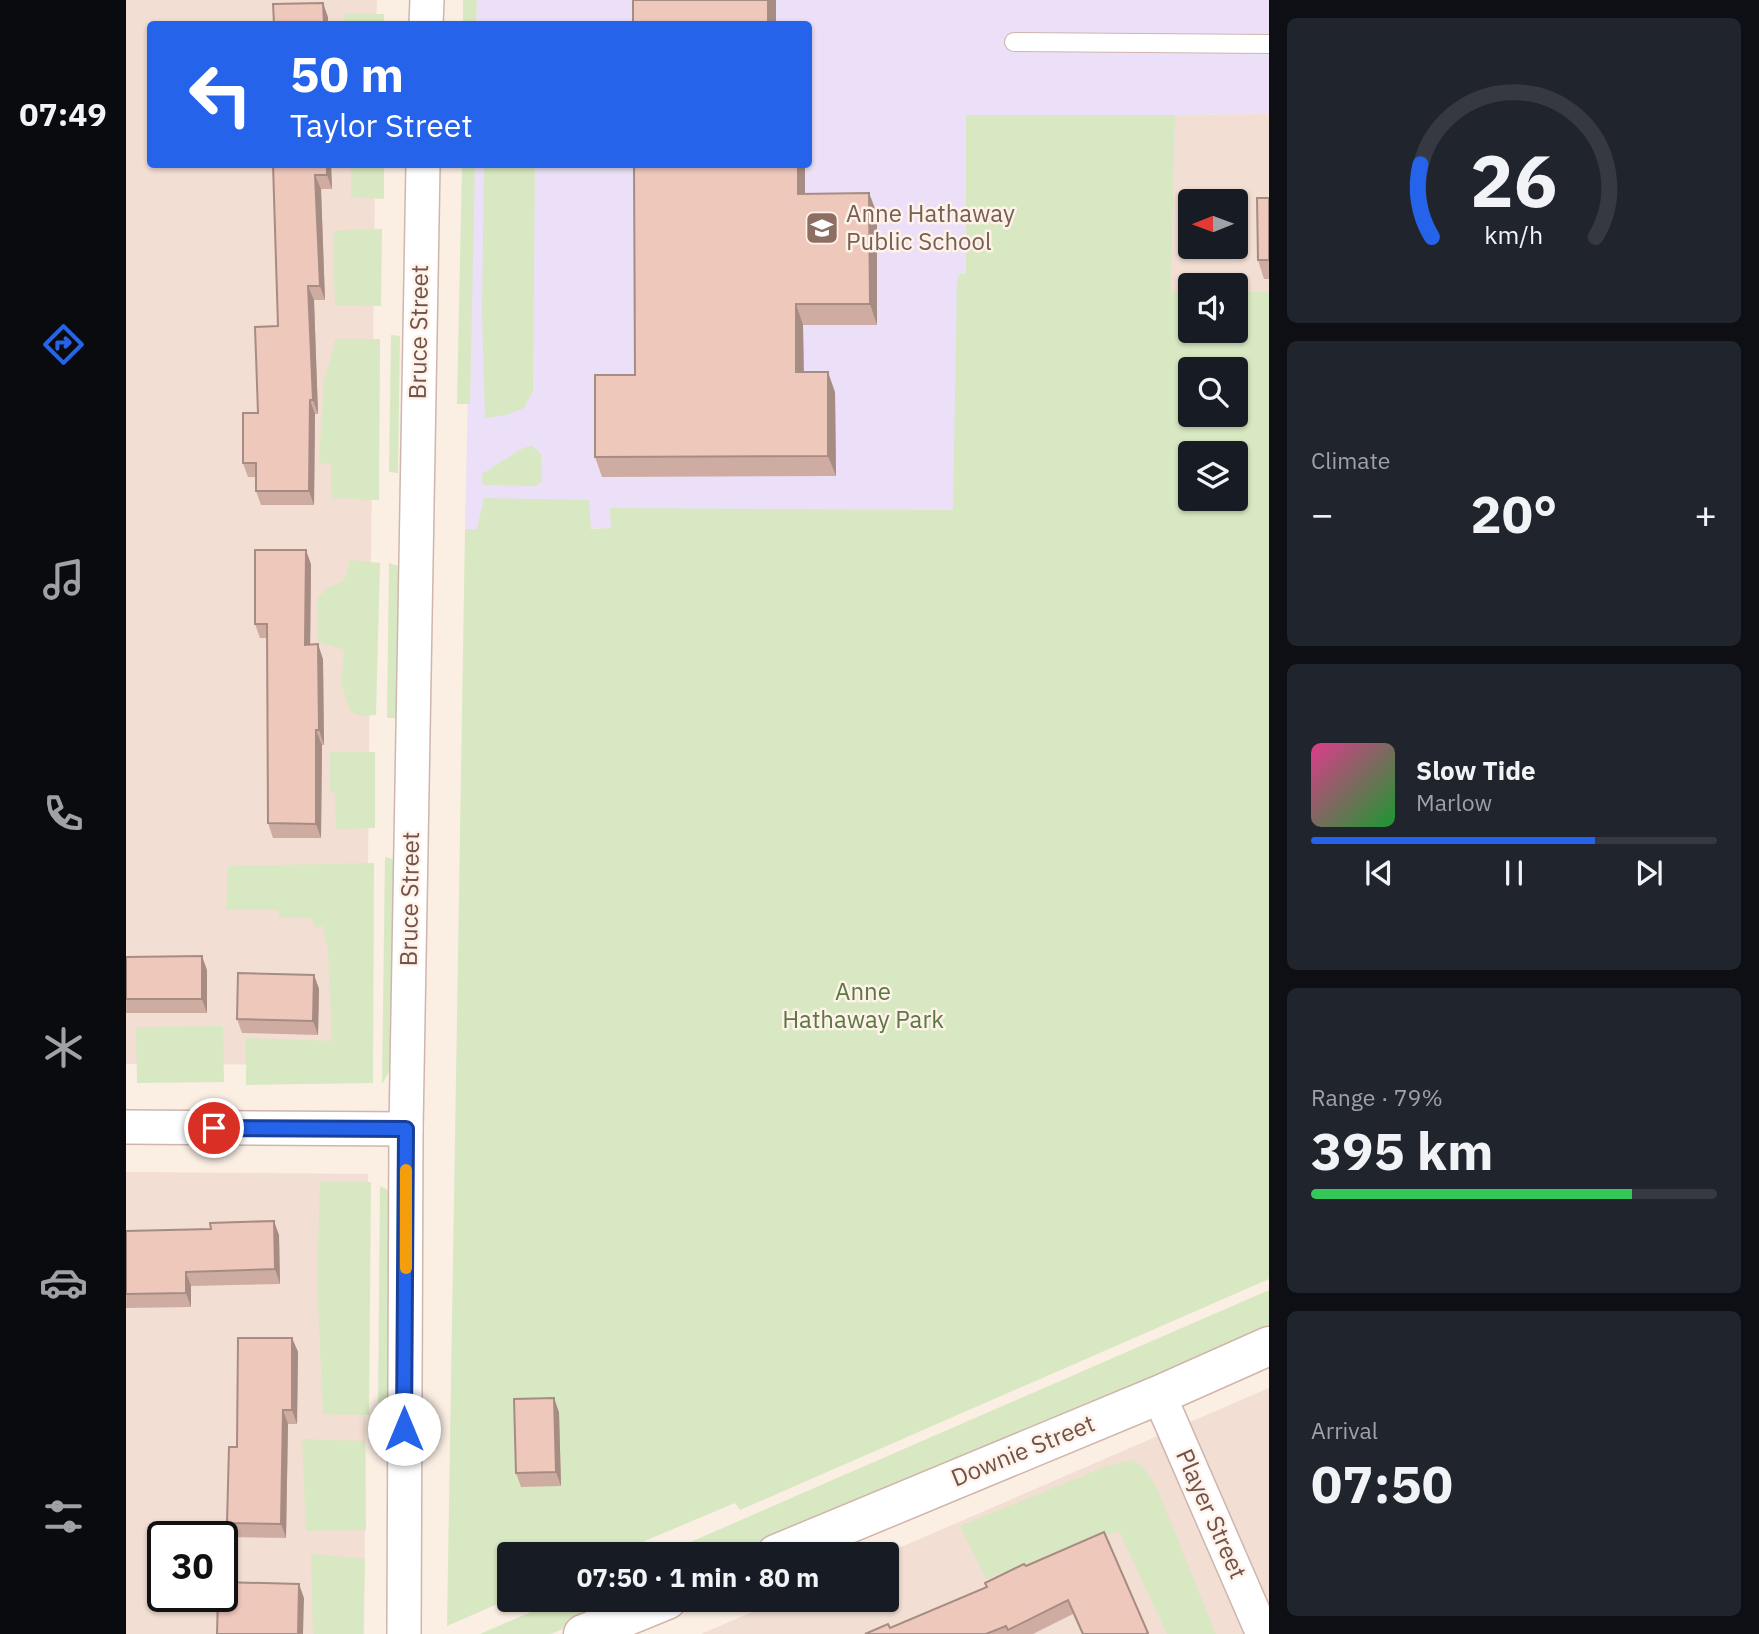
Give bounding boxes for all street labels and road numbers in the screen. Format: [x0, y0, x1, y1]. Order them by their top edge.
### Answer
street label: Bruce Street [401, 264, 435, 400]
street label: Bruce Street [392, 831, 426, 967]
street label: Downie Street [946, 1407, 1099, 1493]
street label: Player Street [1169, 1444, 1255, 1584]

